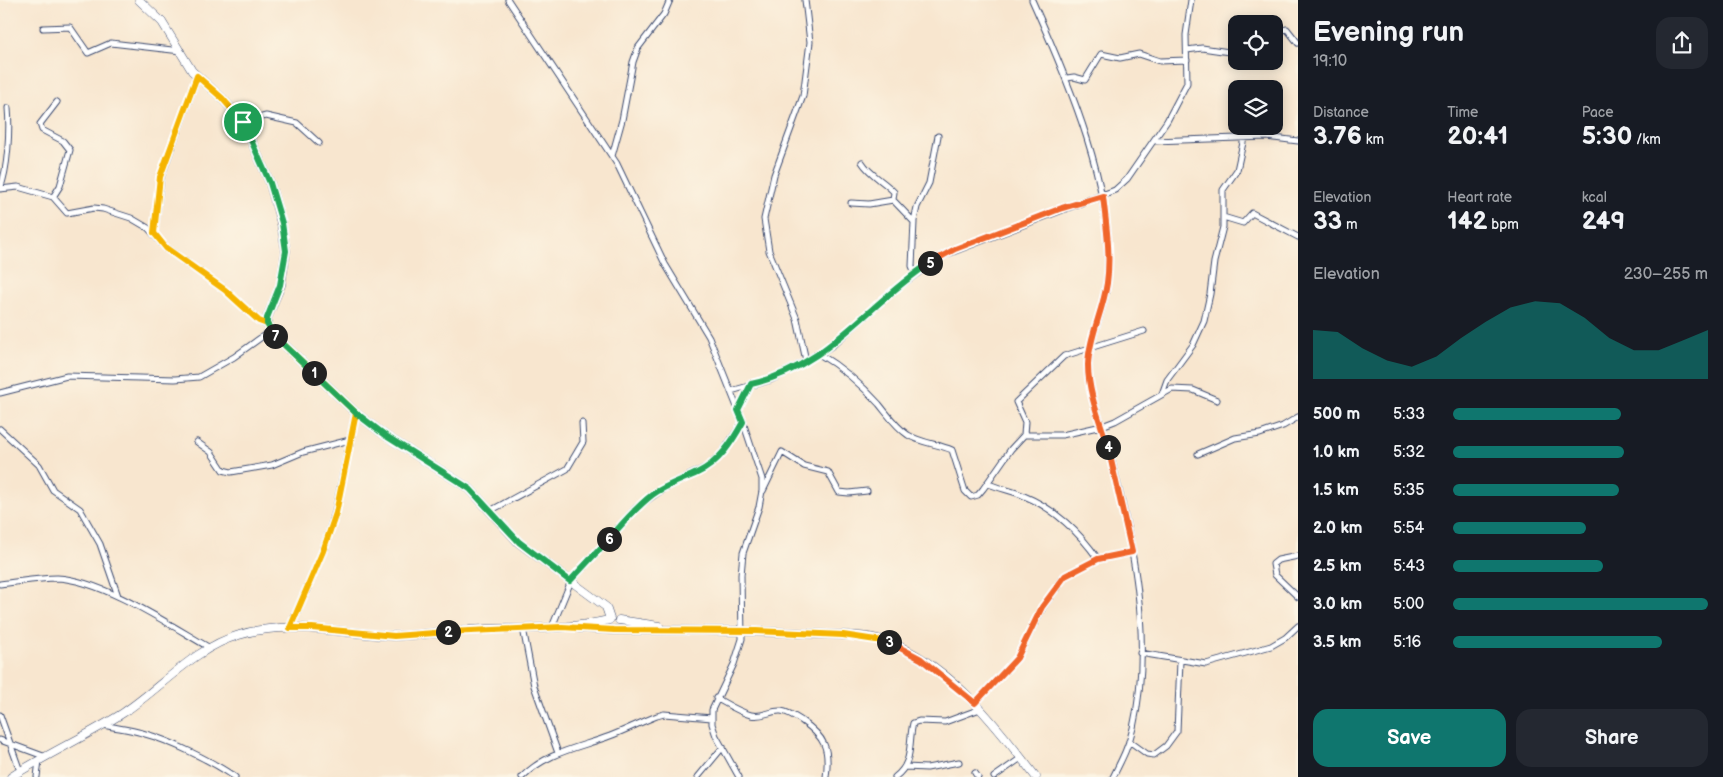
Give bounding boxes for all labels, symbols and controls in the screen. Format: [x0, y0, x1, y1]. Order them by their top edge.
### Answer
map controls [1228, 15, 1283, 135]
button: locate [1228, 15, 1283, 70]
text: Evening run [1313, 16, 1464, 49]
button: share [1656, 17, 1708, 69]
text: 19:10 [1313, 52, 1347, 71]
button: layers [1228, 80, 1283, 135]
pin [222, 101, 264, 143]
text: Distance [1313, 104, 1369, 121]
text: Time [1447, 104, 1478, 121]
text: Pace [1582, 104, 1614, 121]
icon: arrive [229, 108, 257, 136]
text: 3.76 [1313, 121, 1362, 152]
text: 20:41 [1447, 121, 1508, 152]
text: 5:30 [1582, 121, 1632, 152]
text: km [1362, 131, 1384, 148]
text: /km [1632, 131, 1661, 148]
text: Elevation [1313, 189, 1371, 206]
text: Heart rate [1447, 189, 1512, 206]
text: kcal [1582, 189, 1607, 206]
text: 33 [1313, 206, 1342, 237]
text: 142 [1447, 206, 1488, 237]
text: 249 [1582, 206, 1625, 237]
text: m [1342, 216, 1358, 233]
text: bpm [1488, 216, 1519, 233]
pin: 5 [918, 250, 942, 276]
text: 5 [926, 255, 935, 272]
text: Elevation [1313, 265, 1380, 284]
text: 230–255 m [1624, 265, 1708, 284]
pin: 7 [262, 324, 288, 348]
text: 7 [272, 328, 279, 345]
pin: 1 [302, 360, 326, 386]
text: 1 [312, 365, 317, 382]
text: 500 m [1313, 405, 1360, 424]
text: 5:33 [1393, 405, 1425, 424]
pin: 4 [1096, 434, 1120, 460]
text: 4 [1104, 439, 1113, 456]
text: 1.0 km [1313, 443, 1360, 462]
text: 5:32 [1393, 443, 1425, 462]
text: 1.5 km [1313, 481, 1359, 500]
text: 5:35 [1393, 481, 1424, 500]
text: 2.0 km [1313, 519, 1362, 538]
text: 5:54 [1393, 519, 1424, 538]
pin: 6 [596, 526, 622, 552]
text: 6 [605, 531, 614, 548]
text: 2.5 km [1313, 557, 1362, 576]
text: 5:43 [1393, 557, 1425, 576]
text: 3.0 km [1313, 595, 1362, 614]
text: 5:00 [1393, 595, 1424, 614]
pin: 2 [436, 620, 460, 644]
text: 2 [444, 624, 453, 641]
pin: 3 [876, 630, 902, 654]
text: 3.5 km [1313, 633, 1361, 652]
text: 5:16 [1393, 633, 1421, 652]
text: 3 [885, 634, 894, 651]
button: Save [1313, 709, 1506, 767]
button: Share [1516, 709, 1708, 767]

